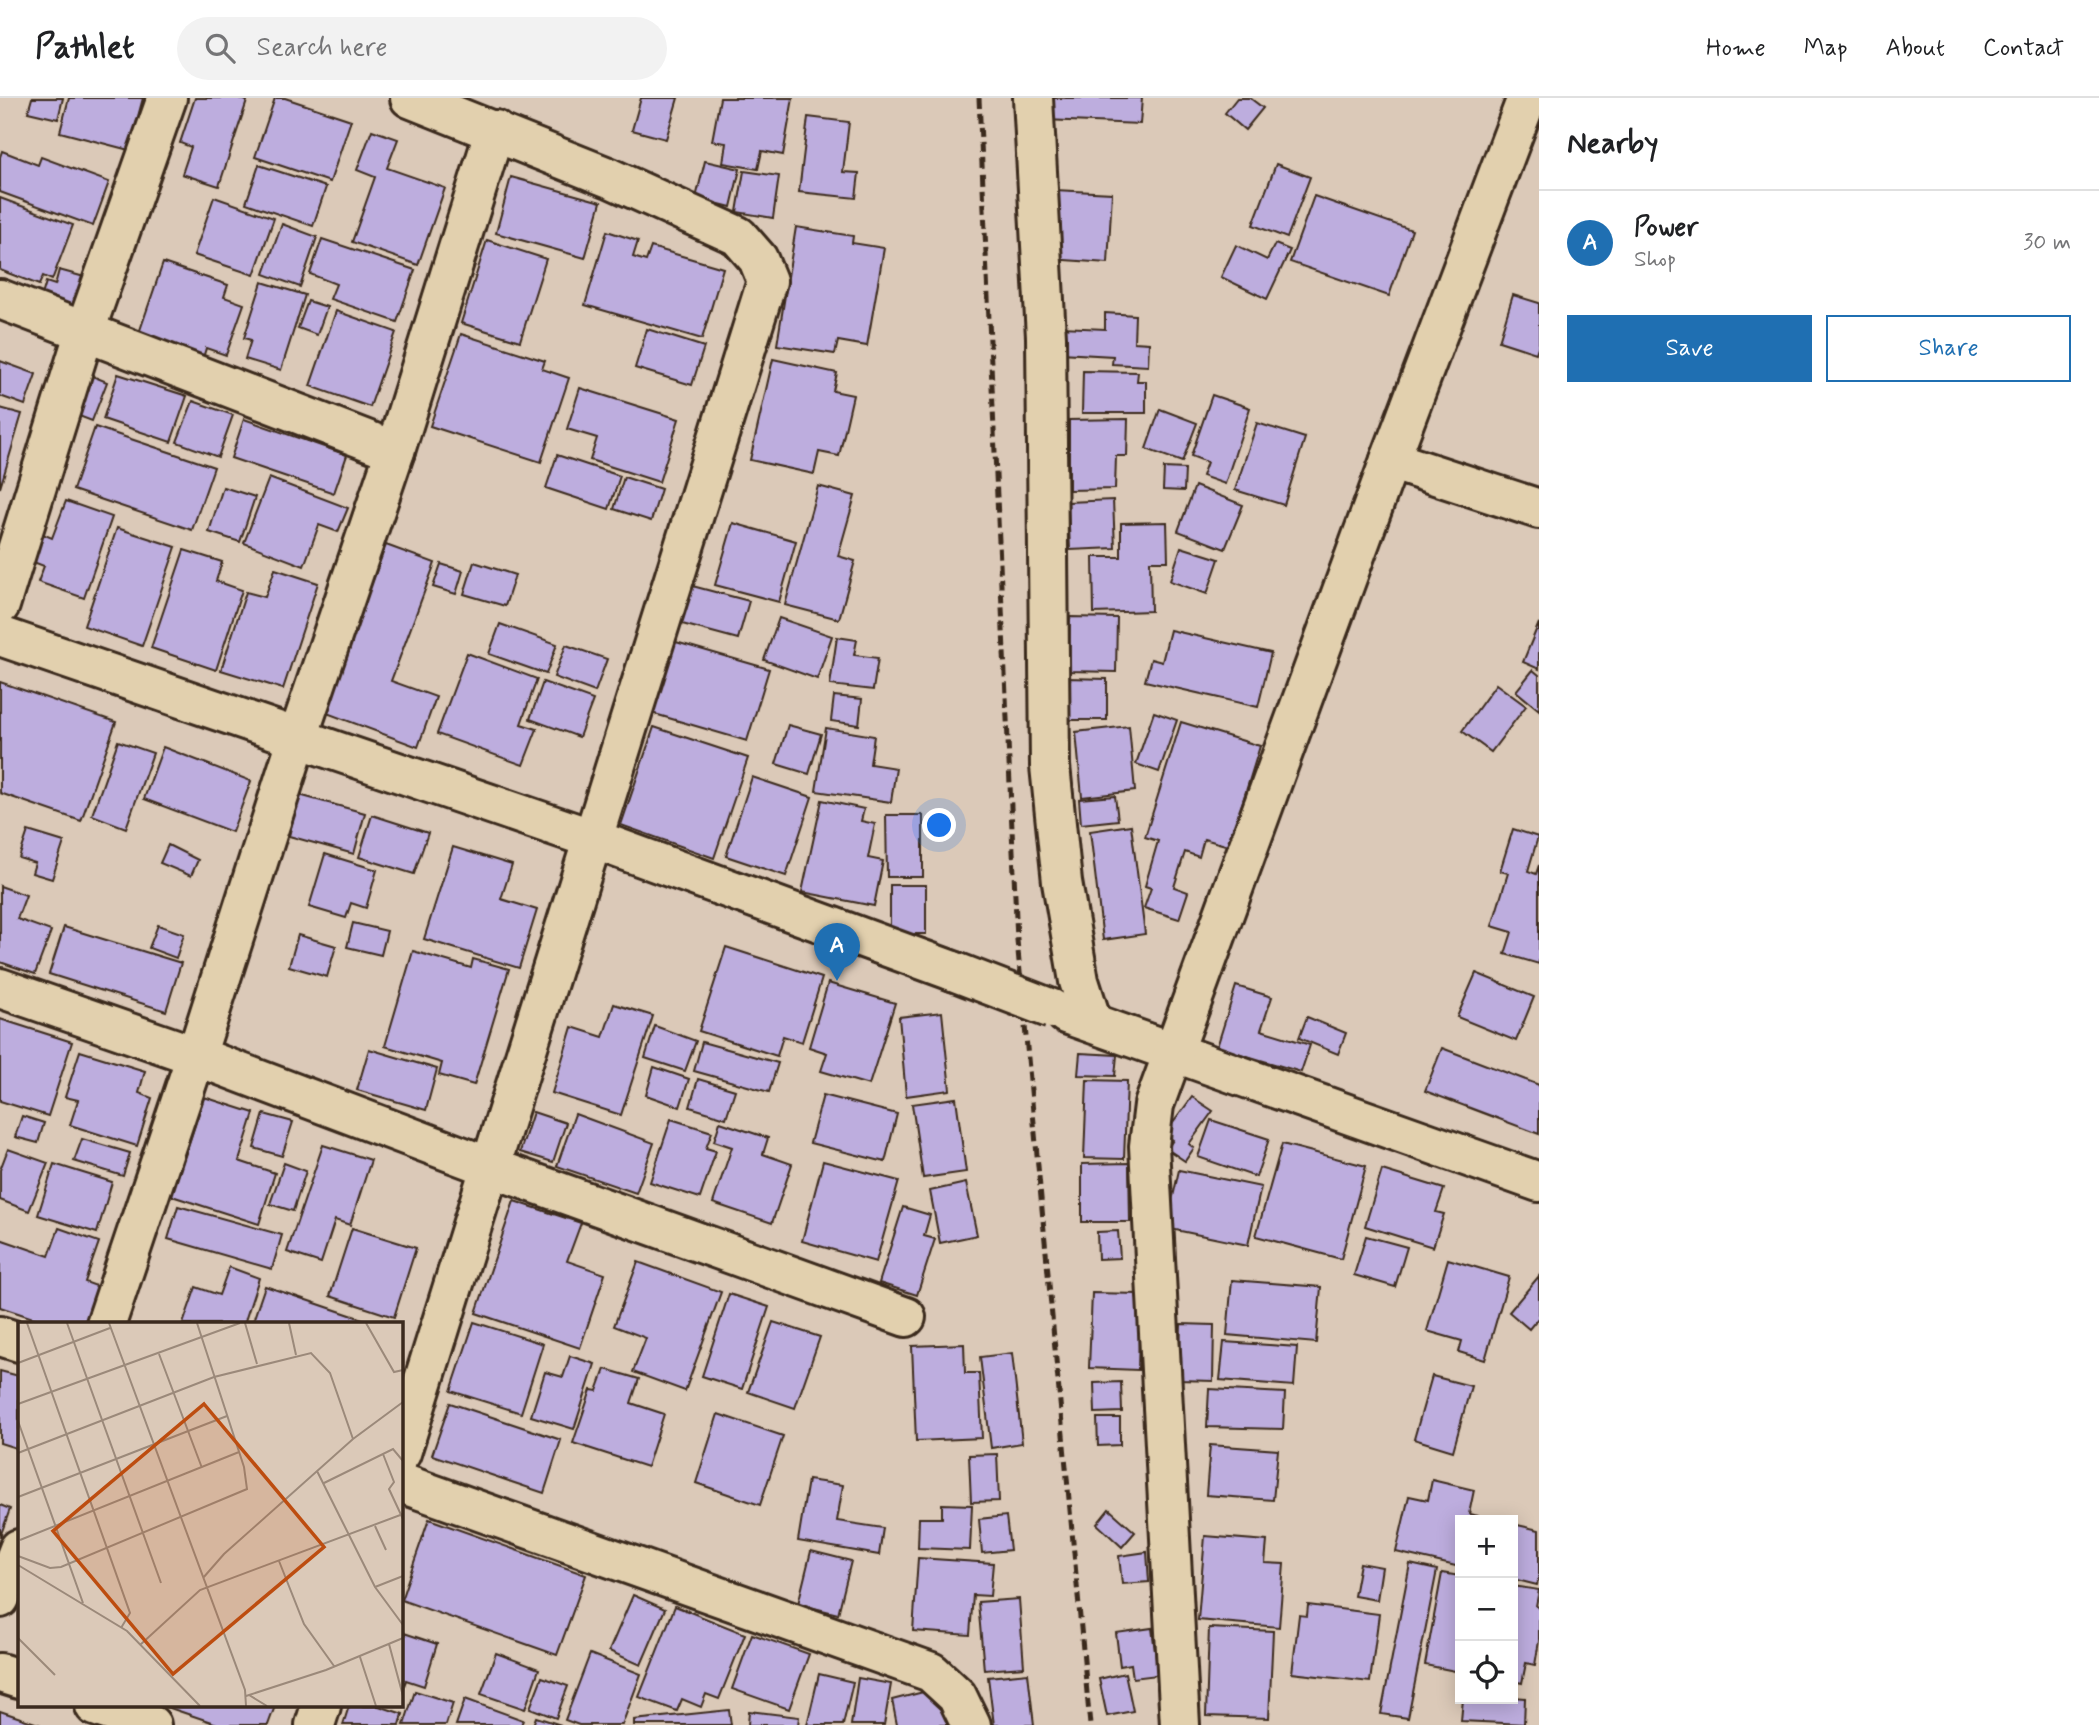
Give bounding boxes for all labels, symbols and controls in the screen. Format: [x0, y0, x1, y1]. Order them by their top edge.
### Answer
search box [177, 17, 667, 80]
text: Pathlet [35, 26, 135, 70]
icon: search [201, 29, 239, 67]
text: Search here [257, 31, 387, 65]
text: Home [1706, 33, 1766, 64]
text: Map [1804, 33, 1848, 64]
text: About [1886, 33, 1945, 64]
text: Contact [1983, 33, 2064, 64]
text: Nearby [1567, 124, 1658, 163]
text: Power [1634, 211, 1698, 245]
text: A [1582, 228, 1598, 258]
text: 30 m [2023, 228, 2071, 258]
text: Shop [1634, 245, 1676, 275]
button: Save [1567, 315, 1812, 382]
button: Share [1826, 315, 2071, 382]
your location [922, 808, 956, 842]
pin: A [814, 923, 860, 981]
inset map [18, 1322, 402, 1708]
map controls [1455, 1515, 1518, 1704]
button: + [1455, 1515, 1518, 1578]
button: − [1455, 1578, 1518, 1641]
button: locate [1455, 1641, 1518, 1704]

